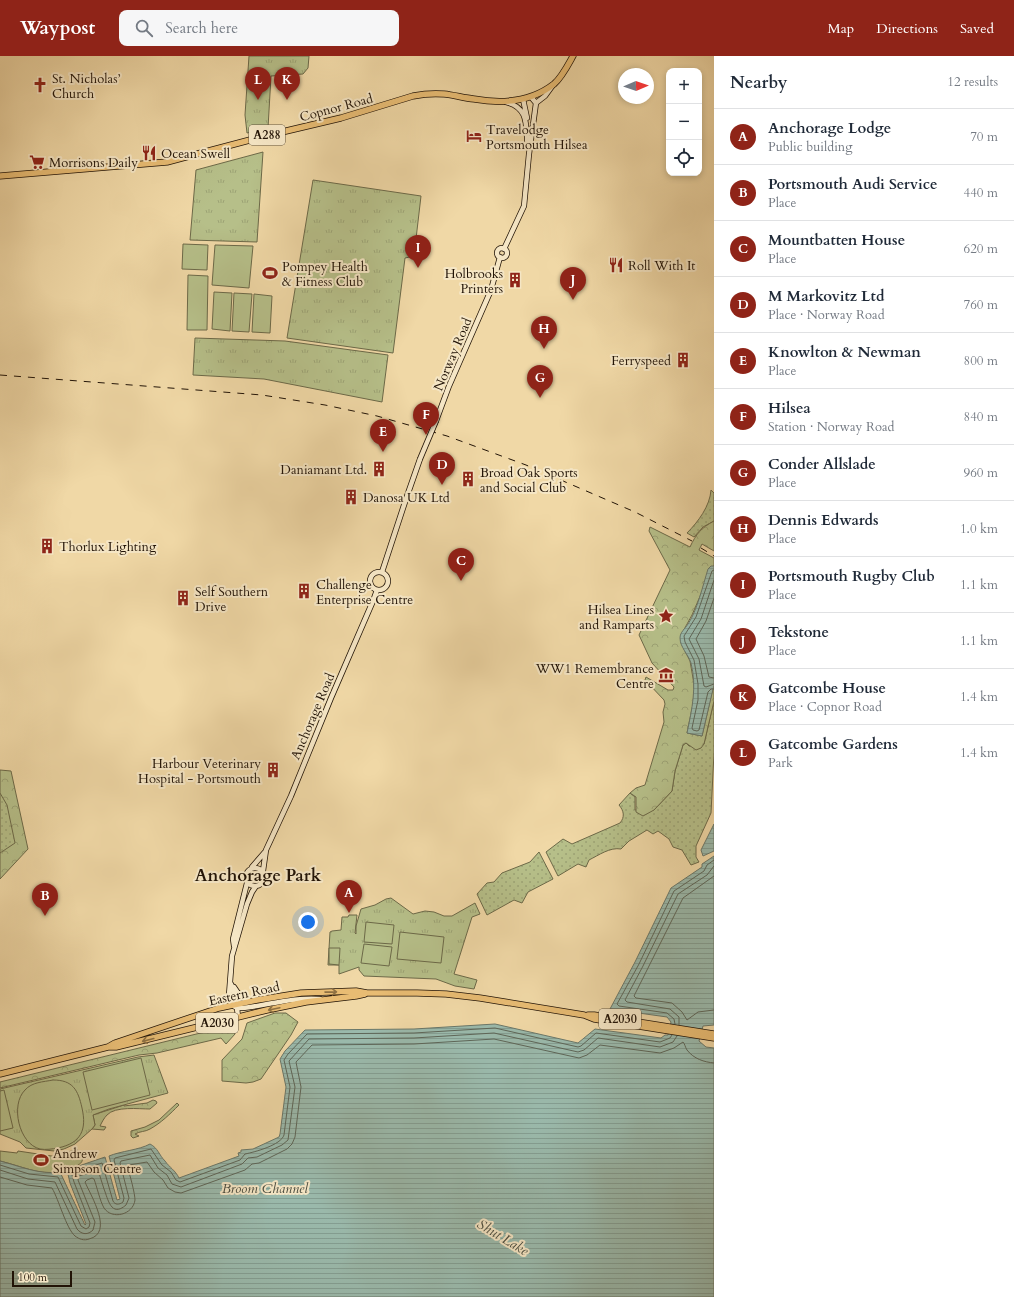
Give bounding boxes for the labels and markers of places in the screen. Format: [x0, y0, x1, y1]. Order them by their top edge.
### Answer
pin: L [245, 67, 271, 100]
pin: K [274, 67, 300, 100]
place label: St. Nicholas’ Church [52, 70, 121, 103]
church icon: St. Nicholas’ Church [31, 76, 49, 94]
place label: Travelodge Portsmouth Hilsea [486, 121, 588, 154]
hotel icon: Travelodge Portsmouth Hilsea [465, 127, 483, 145]
restaurant icon: Ocean Swell [140, 144, 158, 162]
place label: Ocean Swell [161, 145, 231, 163]
supermarket icon: Morrisons Daily [28, 153, 46, 171]
place label: Morrisons Daily [49, 154, 138, 172]
pin: I [405, 235, 431, 268]
restaurant icon: Roll With It [607, 256, 625, 274]
place label: Roll With It [628, 257, 695, 275]
place label: Pompey Health & Fitness Club [282, 258, 368, 291]
sports icon: Pompey Health & Fitness Club [261, 264, 279, 282]
place label: Holbrooks Printers [445, 265, 503, 298]
pin: J [560, 267, 586, 300]
building icon: Holbrooks Printers [506, 271, 524, 289]
pin: H [531, 316, 557, 349]
building icon: Ferryspeed [674, 351, 692, 369]
place label: Ferryspeed [611, 352, 671, 370]
pin: G [527, 365, 553, 398]
pin: F [413, 402, 439, 435]
pin: E [370, 419, 396, 452]
pin: D [429, 452, 455, 485]
building icon: Daniamant Ltd. [370, 460, 388, 478]
place label: Daniamant Ltd. [280, 461, 367, 479]
place label: Broad Oak Sports and Social Club [480, 464, 578, 497]
building icon: Broad Oak Sports and Social Club [459, 470, 477, 488]
building icon: Danosa UK Ltd [342, 488, 360, 506]
place label: Danosa UK Ltd [363, 489, 450, 507]
building icon: Thorlux Lighting [38, 537, 56, 555]
place label: Thorlux Lighting [59, 538, 157, 556]
pin: C [448, 548, 474, 581]
place label: Challenge Enterprise Centre [316, 576, 413, 609]
building icon: Challenge Enterprise Centre [295, 582, 313, 600]
place label: Self Southern Drive [195, 583, 269, 616]
building icon: Self Southern Drive [174, 589, 192, 607]
place label: Hilsea Lines and Ramparts [579, 601, 654, 634]
place icon: Hilsea Lines and Ramparts [657, 607, 675, 625]
place label: WW1 Remembrance Centre [535, 660, 654, 693]
museum icon: WW1 Remembrance Centre [657, 666, 675, 684]
place label: Harbour Veterinary Hospital - Portsmouth [138, 755, 261, 788]
building icon: Harbour Veterinary Hospital - Portsmouth [264, 761, 282, 779]
pin: A [336, 880, 362, 913]
pin: B [32, 883, 58, 916]
place label: Andrew Simpson Centre [53, 1145, 141, 1178]
sports icon: Andrew Simpson Centre [32, 1151, 50, 1169]

